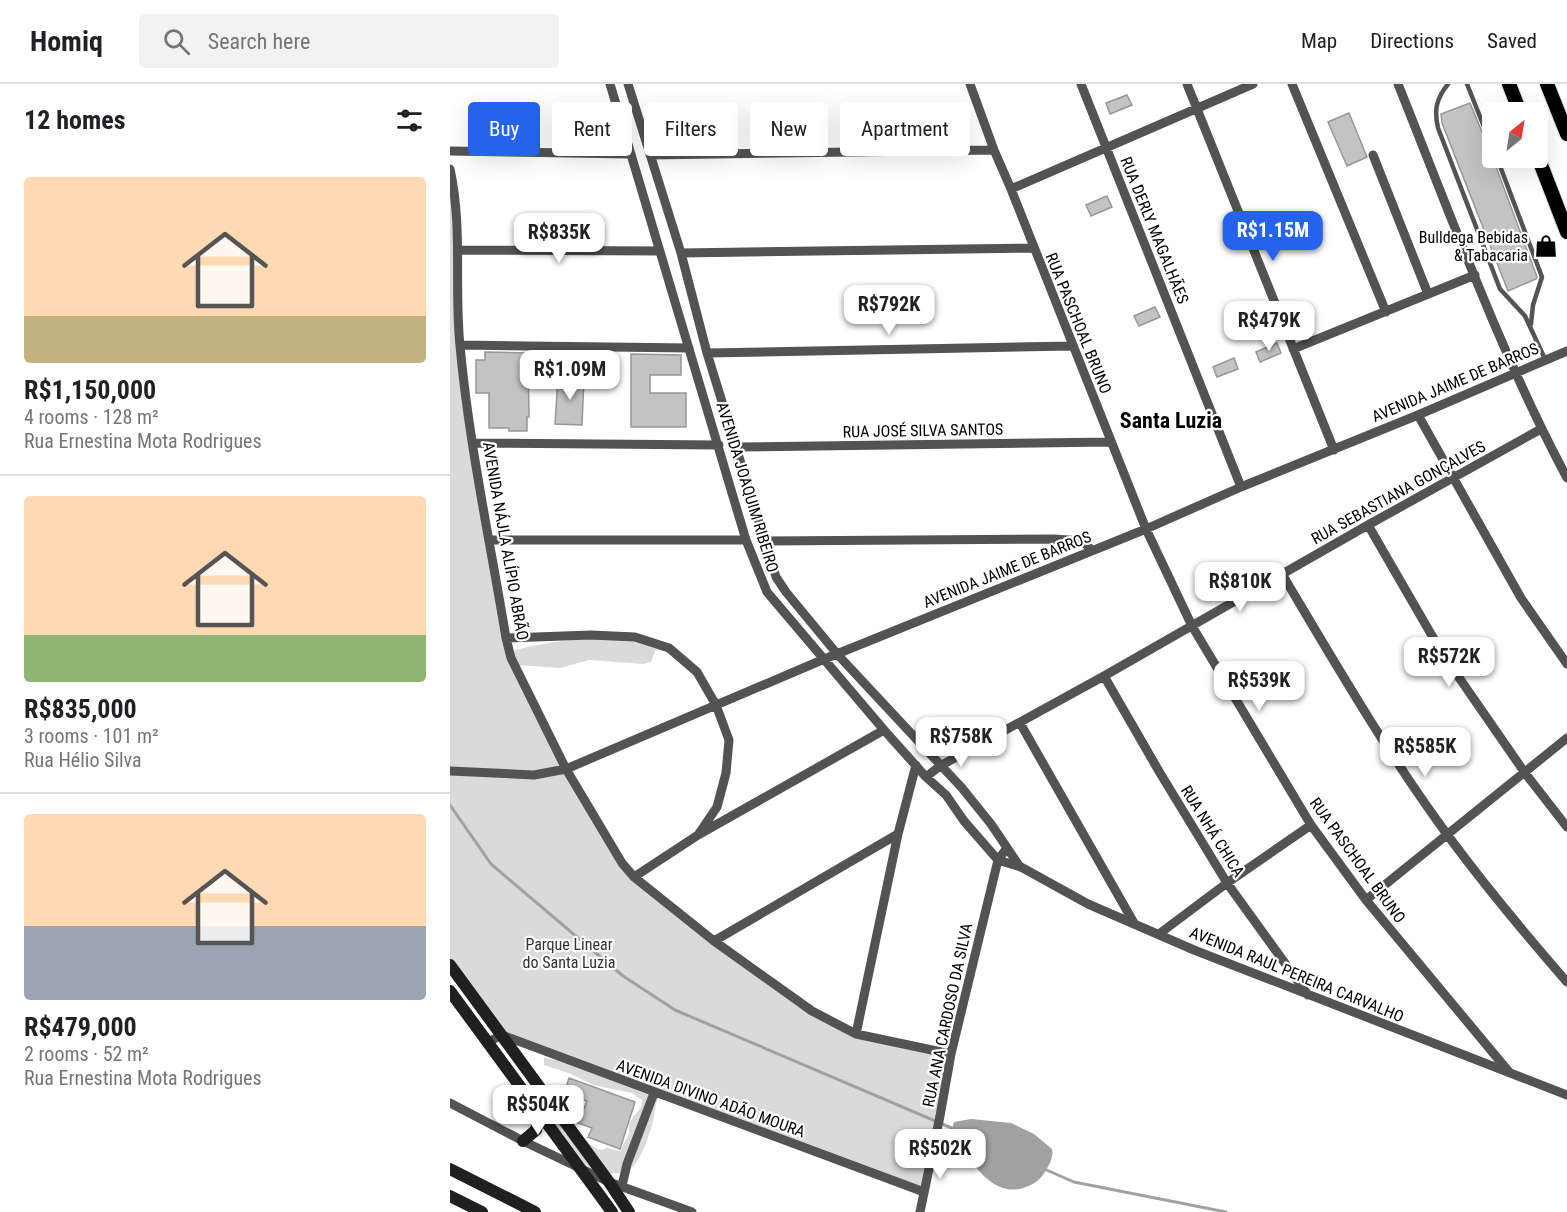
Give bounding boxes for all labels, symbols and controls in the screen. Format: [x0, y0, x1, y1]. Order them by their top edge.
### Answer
search box [139, 14, 559, 68]
text: Homiq [30, 25, 103, 58]
icon: search [160, 25, 193, 58]
text: Search here [208, 29, 310, 54]
text: Map [1301, 29, 1337, 53]
text: Directions [1370, 29, 1454, 53]
text: Saved [1487, 29, 1537, 53]
chip: Buy [468, 102, 540, 156]
chip: Rent [552, 102, 632, 156]
chip: Filters [644, 102, 738, 156]
chip: New [750, 102, 828, 156]
chip: Apartment [840, 102, 970, 156]
north arrow [1482, 102, 1548, 168]
map controls [1482, 102, 1548, 168]
icon: filters [393, 104, 426, 137]
text: 12 homes [24, 105, 126, 135]
street label: RUA DERLY MAGALHÃES [1116, 154, 1194, 306]
pin: R$1.15M [1218, 211, 1328, 262]
pin: R$835K [510, 213, 608, 264]
icon: home [171, 216, 279, 324]
text: R$1.15M [1237, 218, 1309, 242]
text: R$835K [528, 220, 590, 244]
place label: Bulldega Bebidas & Tabacaria [1419, 228, 1528, 265]
shop icon: Bulldega Bebidas & Tabacaria [1533, 233, 1559, 259]
street label: RUA PASCHOAL BRUNO [1042, 250, 1115, 396]
pin: R$792K [840, 285, 938, 336]
text: R$792K [858, 292, 920, 316]
pin: R$479K [1220, 301, 1318, 352]
text: R$479K [1238, 308, 1300, 332]
street label: AVENIDA JAIME DE BARROS [1369, 339, 1541, 426]
pin: R$1.09M [515, 350, 625, 401]
text: R$1.09M [534, 357, 606, 381]
text: R$1,150,000 [24, 375, 156, 405]
street label: AVENIDA JOAQUIM RIBEIRO [713, 400, 783, 575]
text: 4 rooms · 128 m² [24, 405, 159, 429]
district label: Santa Luzia [1120, 408, 1222, 433]
street label: RUA JOSÉ SILVA SANTOS [843, 420, 1003, 441]
text: Rua Ernestina Mota Rodrigues [24, 429, 262, 453]
street label: RUA SEBASTIANA GONÇALVES [1308, 437, 1489, 548]
street label: AVENIDA NÁJLA ALÍPIO ABRÃO [479, 440, 533, 642]
street label: AVENIDA JAIME DE BARROS [920, 527, 1094, 612]
icon: home [171, 535, 279, 643]
pin: R$810K [1191, 562, 1289, 613]
text: R$810K [1209, 569, 1271, 593]
pin: R$572K [1400, 637, 1498, 688]
text: R$572K [1418, 644, 1480, 668]
pin: R$539K [1210, 661, 1308, 712]
text: R$539K [1228, 668, 1290, 692]
text: R$835,000 [24, 694, 137, 724]
pin: R$758K [912, 717, 1010, 768]
text: 3 rooms · 101 m² [24, 724, 159, 748]
text: R$758K [930, 724, 992, 748]
pin: R$585K [1376, 727, 1474, 778]
text: R$585K [1394, 734, 1456, 758]
text: Rua Hélio Silva [24, 748, 142, 772]
street label: RUA NHÁ CHICA [1177, 782, 1248, 881]
street label: RUA PASCHOAL BRUNO [1306, 794, 1409, 927]
icon: home [171, 853, 279, 961]
street label: RUA ANA CARDOSO DA SILVA [919, 921, 976, 1109]
street label: AVENIDA RAUL PEREIRA CARVALHO [1187, 923, 1407, 1026]
park label: Parque Linear do Santa Luzia [523, 935, 615, 972]
text: R$479,000 [24, 1012, 137, 1042]
text: 2 rooms · 52 m² [24, 1042, 149, 1066]
street label: AVENIDA DIVINO ADÃO MOURA [614, 1054, 808, 1142]
text: Rua Ernestina Mota Rodrigues [24, 1066, 262, 1090]
pin: R$504K [489, 1085, 587, 1136]
text: R$504K [507, 1092, 569, 1116]
pin: R$502K [891, 1129, 989, 1180]
text: R$502K [909, 1136, 971, 1160]

